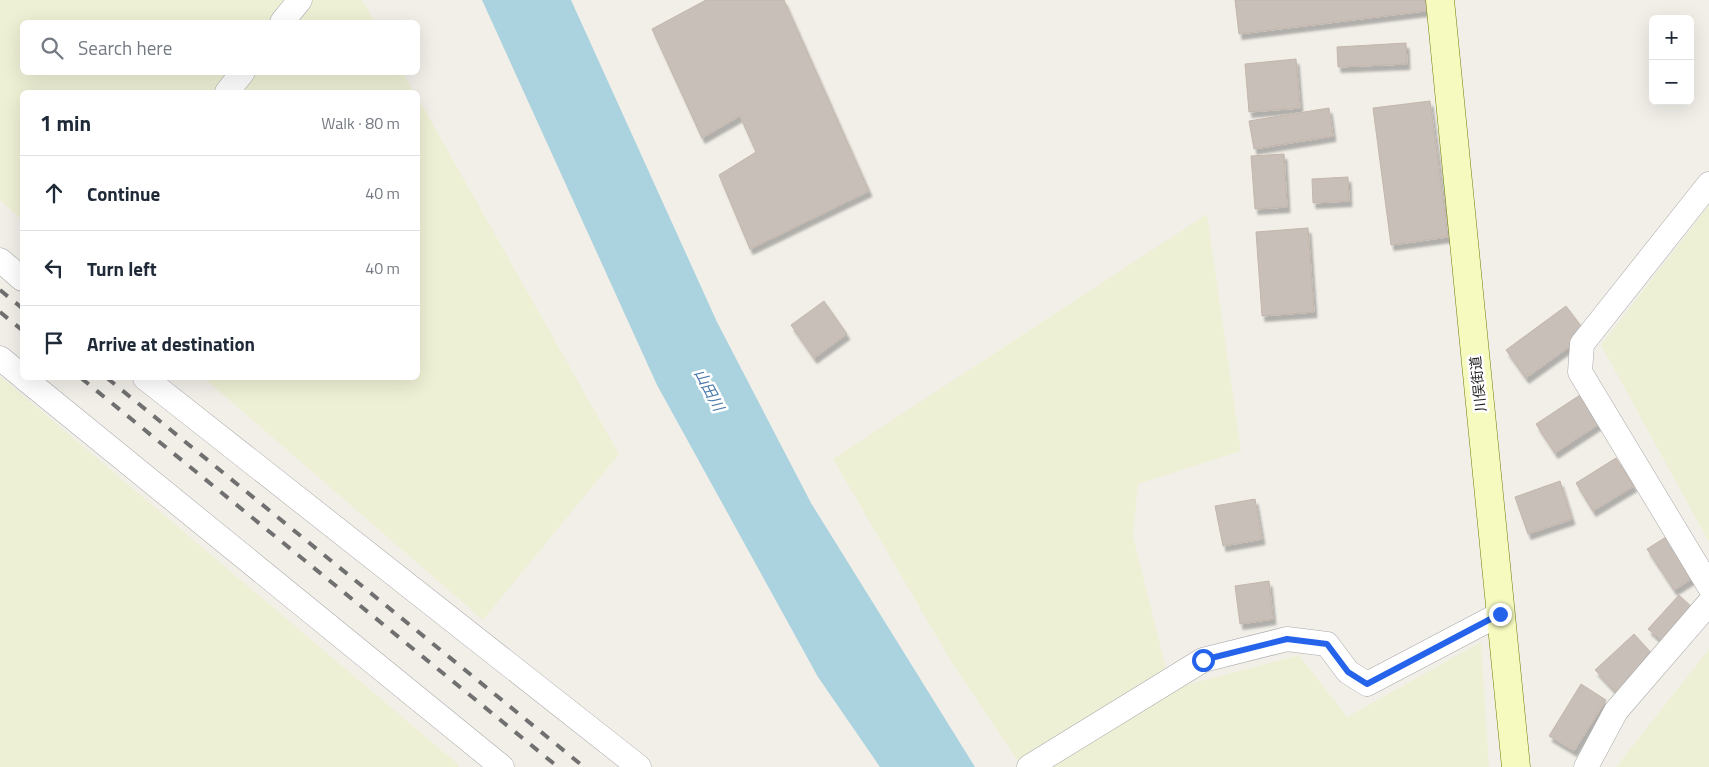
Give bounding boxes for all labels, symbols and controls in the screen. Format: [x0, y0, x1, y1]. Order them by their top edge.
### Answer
map controls [1649, 15, 1694, 105]
button: + [1649, 15, 1694, 60]
search box [20, 20, 420, 75]
text: Search here [78, 33, 172, 62]
icon: search [38, 34, 66, 62]
button: − [1649, 60, 1694, 105]
text: 1 min [40, 107, 91, 139]
text: Walk · 80 m [321, 111, 400, 135]
icon: ahead [40, 179, 68, 207]
text: Continue [87, 179, 160, 208]
text: 40 m [365, 181, 400, 205]
icon: left [40, 254, 68, 282]
text: Turn left [87, 254, 157, 283]
text: 40 m [365, 256, 400, 280]
icon: arrive [40, 329, 68, 357]
text: Arrive at destination [87, 329, 255, 358]
street label: 川俣街道 [1464, 355, 1491, 413]
water label: 山田川 [689, 364, 731, 417]
route end [1489, 603, 1512, 626]
route start [1192, 649, 1215, 672]

